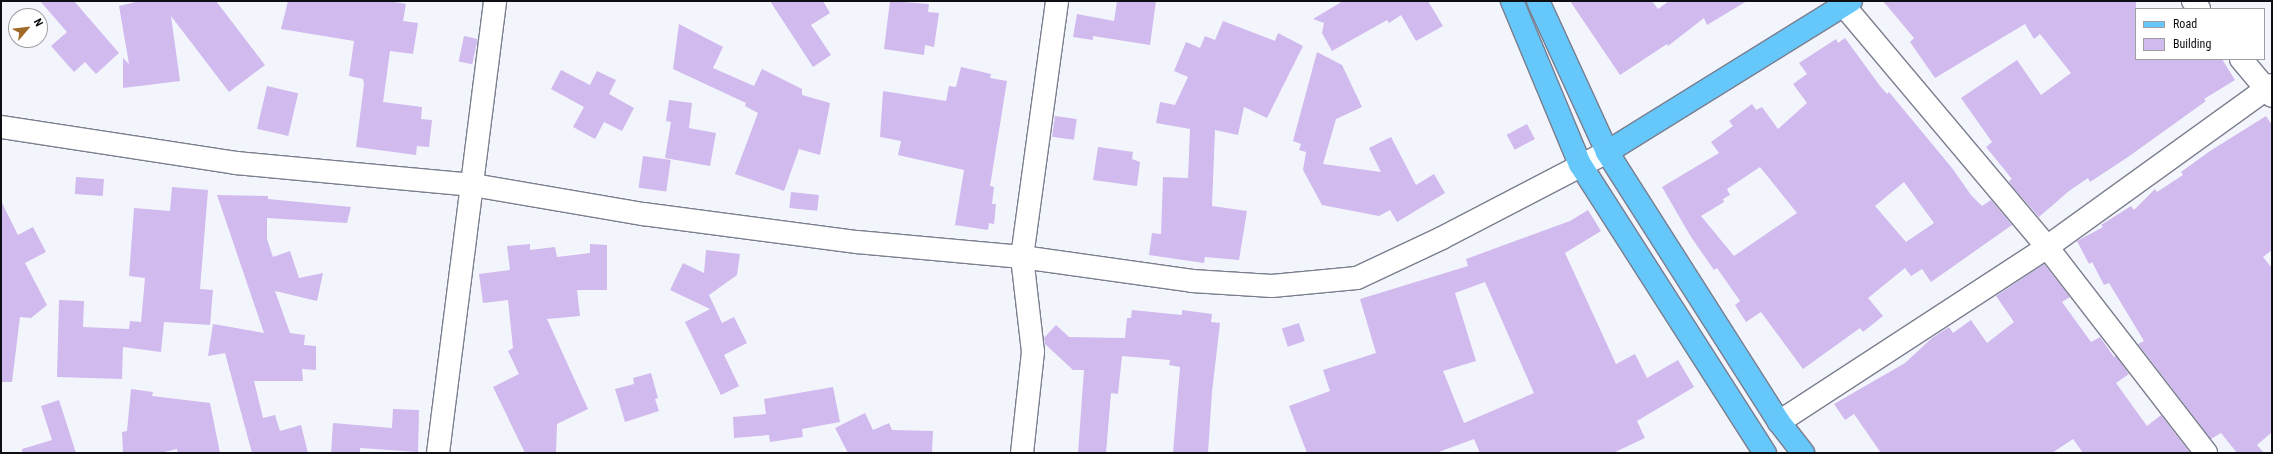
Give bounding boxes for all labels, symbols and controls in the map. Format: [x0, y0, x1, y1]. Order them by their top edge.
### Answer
north arrow [8, 8, 48, 48]
legend [2135, 8, 2265, 60]
text: N [31, 17, 45, 29]
text: Road [2173, 17, 2197, 31]
text: Building [2173, 37, 2211, 51]

